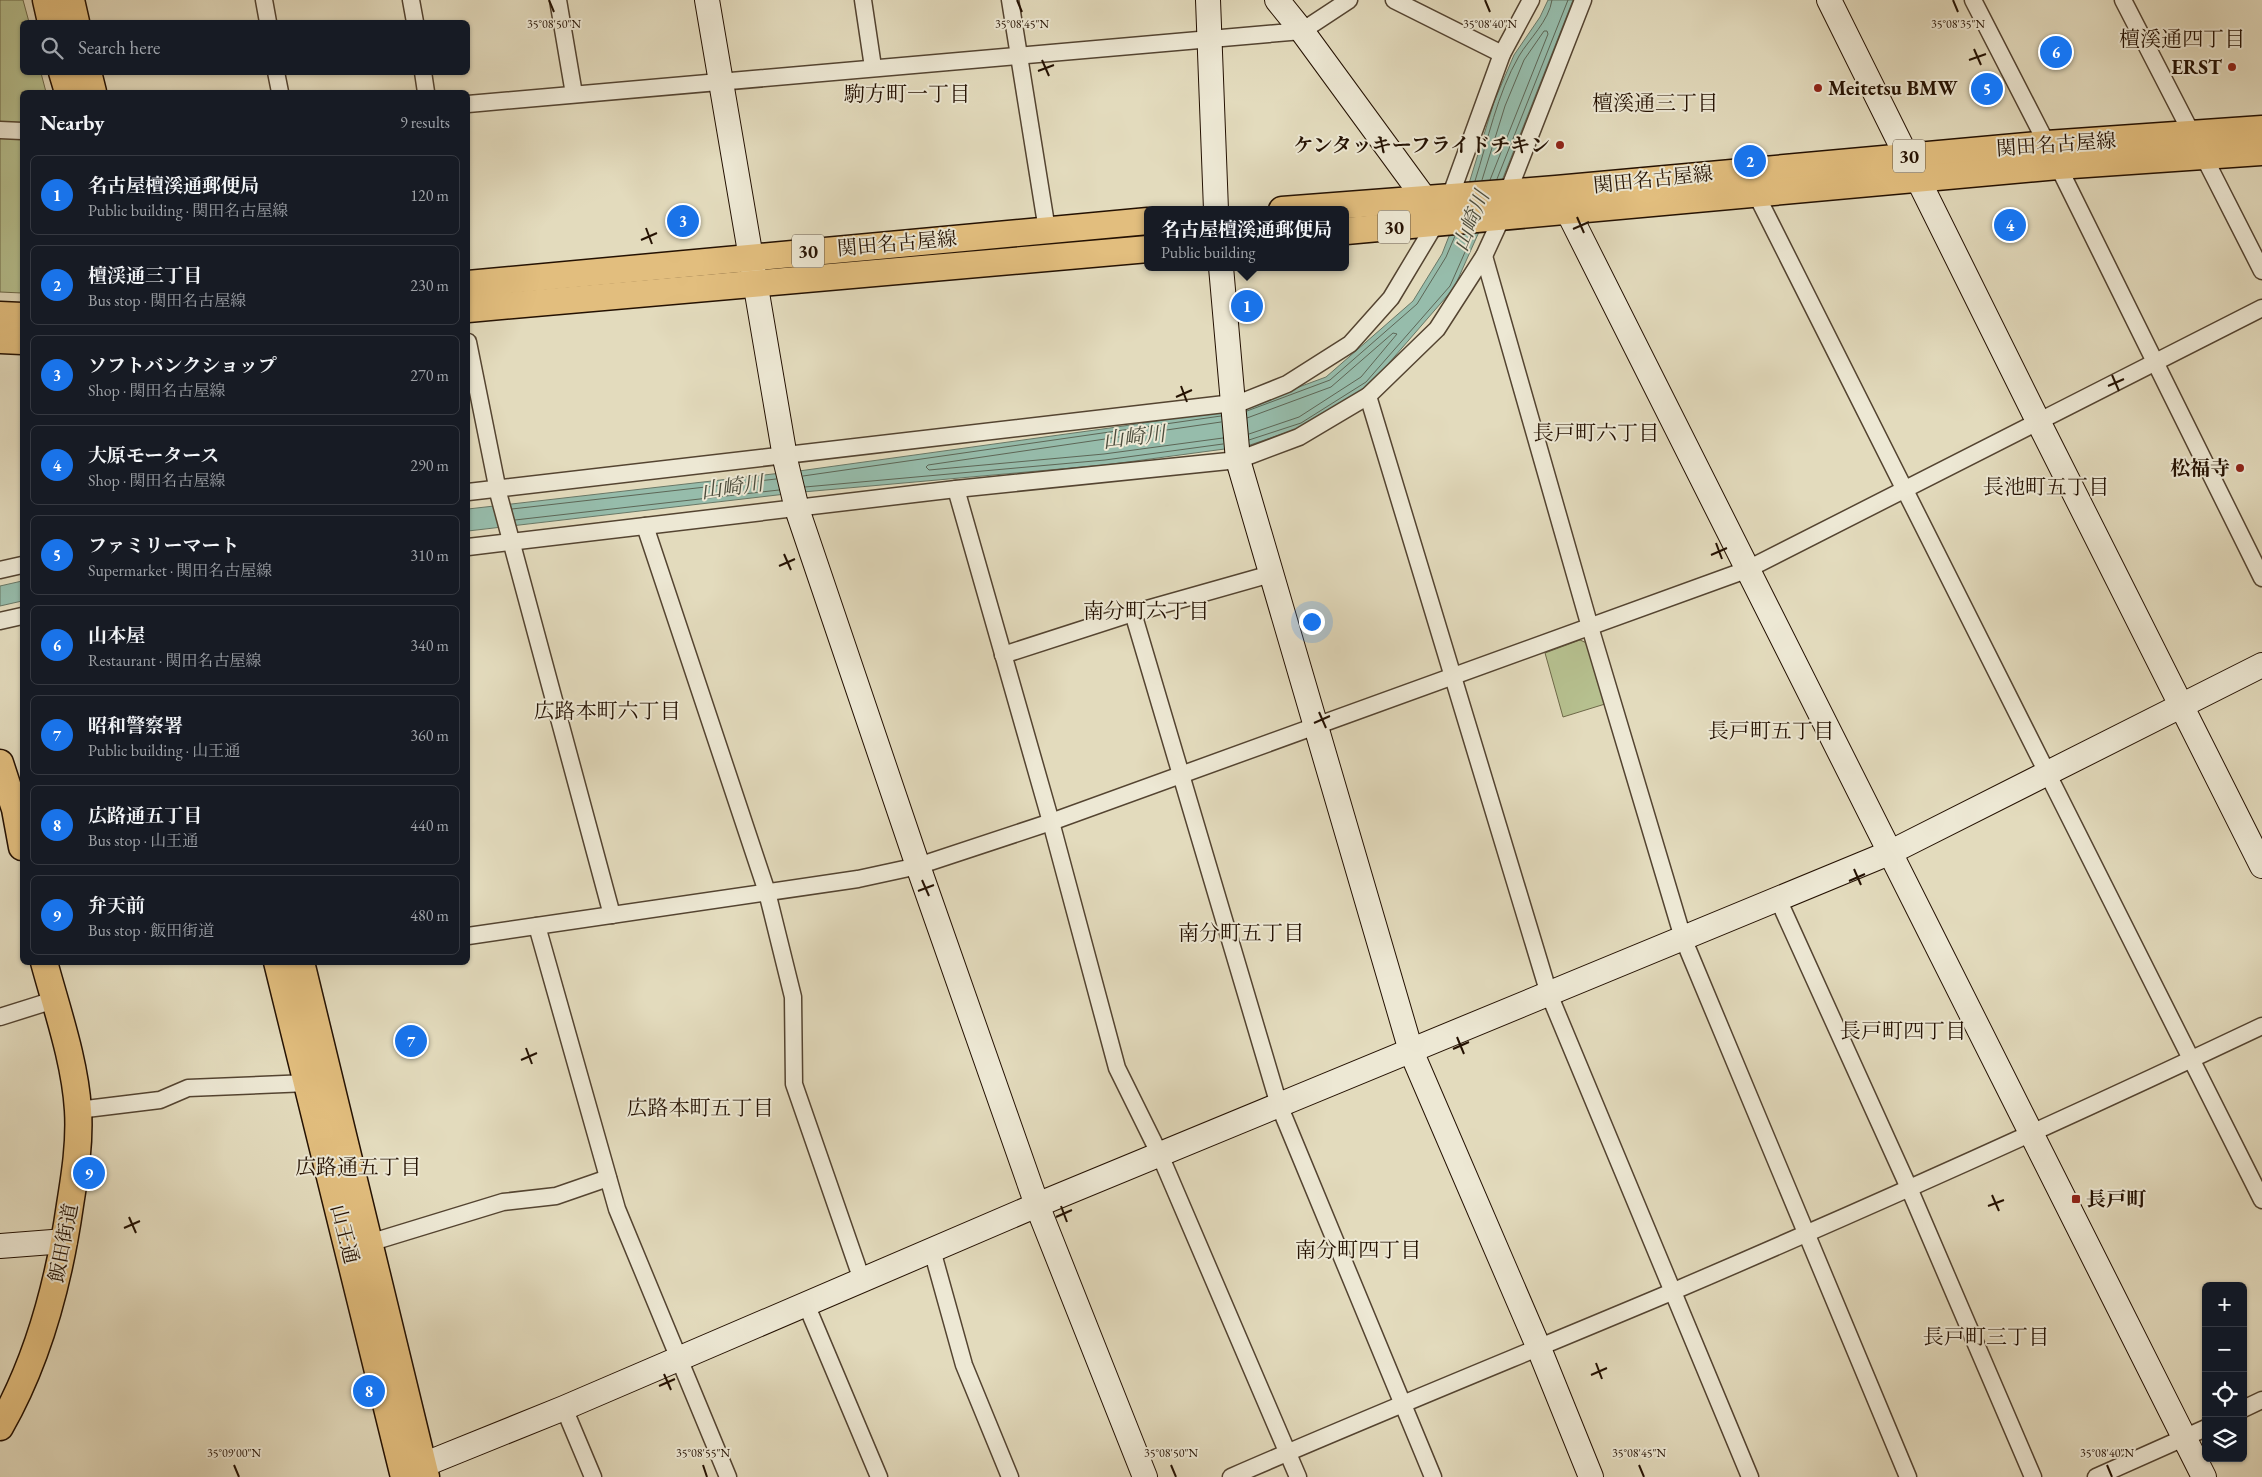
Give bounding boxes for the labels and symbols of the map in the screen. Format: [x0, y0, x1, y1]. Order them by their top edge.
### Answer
text: 35°08'50"N [527, 16, 581, 32]
text: 35°08'45"N [995, 16, 1049, 32]
text: 35°08'40"N [1463, 16, 1517, 32]
text: 35°08'35"N [1931, 16, 1985, 32]
district label: 檀溪通四丁目 [2119, 25, 2245, 52]
pin: 6 [2040, 33, 2072, 71]
place label: ERST [2172, 54, 2222, 80]
marker: ERST [2226, 61, 2238, 73]
pin: 5 [1971, 70, 2003, 108]
place label: Meitetsu BMW [1828, 75, 1958, 101]
district label: 駒方町一丁目 [844, 80, 970, 107]
marker: Meitetsu BMW [1812, 82, 1824, 94]
district label: 檀溪通三丁目 [1592, 89, 1718, 116]
street label: 関田名古屋線 [1995, 127, 2117, 161]
place label: ケンタッキーフライドチキン [1294, 132, 1550, 158]
marker: ケンタッキーフライドチキン [1554, 139, 1566, 151]
road number: 30 [1893, 140, 1925, 172]
pin: 2 [1734, 142, 1766, 180]
street label: 関田名古屋線 [1592, 160, 1714, 198]
water label: 山崎川 [1446, 185, 1496, 255]
pin: 3 [667, 202, 699, 240]
pin: 4 [1994, 206, 2026, 244]
road number: 30 [1378, 210, 1410, 243]
street label: 関田名古屋線 [836, 225, 958, 261]
road number: 30 [792, 235, 824, 268]
pin: 1 [1231, 287, 1263, 325]
water label: 山崎川 [1101, 419, 1169, 454]
district label: 長戸町六丁目 [1533, 419, 1659, 446]
place label: 松福寺 [2170, 455, 2230, 481]
marker: 松福寺 [2234, 462, 2246, 474]
water label: 山崎川 [699, 468, 767, 504]
district label: 長池町五丁目 [1983, 473, 2109, 500]
district label: 南分町六丁目 [1083, 597, 1209, 624]
your location [1299, 609, 1325, 635]
district label: 広路本町六丁目 [534, 697, 681, 724]
district label: 長戸町五丁目 [1708, 717, 1834, 744]
district label: 南分町五丁目 [1178, 919, 1304, 946]
district label: 長戸町四丁目 [1840, 1017, 1966, 1044]
pin: 7 [395, 1022, 427, 1060]
district label: 広路本町五丁目 [627, 1094, 774, 1121]
district label: 広路通五丁目 [295, 1153, 421, 1180]
pin: 9 [73, 1154, 105, 1192]
place label: 長戸町 [2086, 1186, 2147, 1212]
marker: 長戸町 [2070, 1193, 2082, 1205]
street label: 飯田街道 [43, 1201, 83, 1285]
street label: 山王通 [325, 1202, 365, 1266]
district label: 南分町四丁目 [1295, 1236, 1421, 1263]
district label: 長戸町三丁目 [1923, 1323, 2049, 1350]
pin: 8 [353, 1372, 385, 1410]
text: 35°09'00"N [207, 1445, 261, 1461]
text: 35°08'55"N [676, 1445, 730, 1461]
text: 35°08'50"N [1144, 1445, 1198, 1461]
text: 35°08'45"N [1612, 1445, 1666, 1461]
text: 35°08'40"N [2080, 1445, 2134, 1461]

